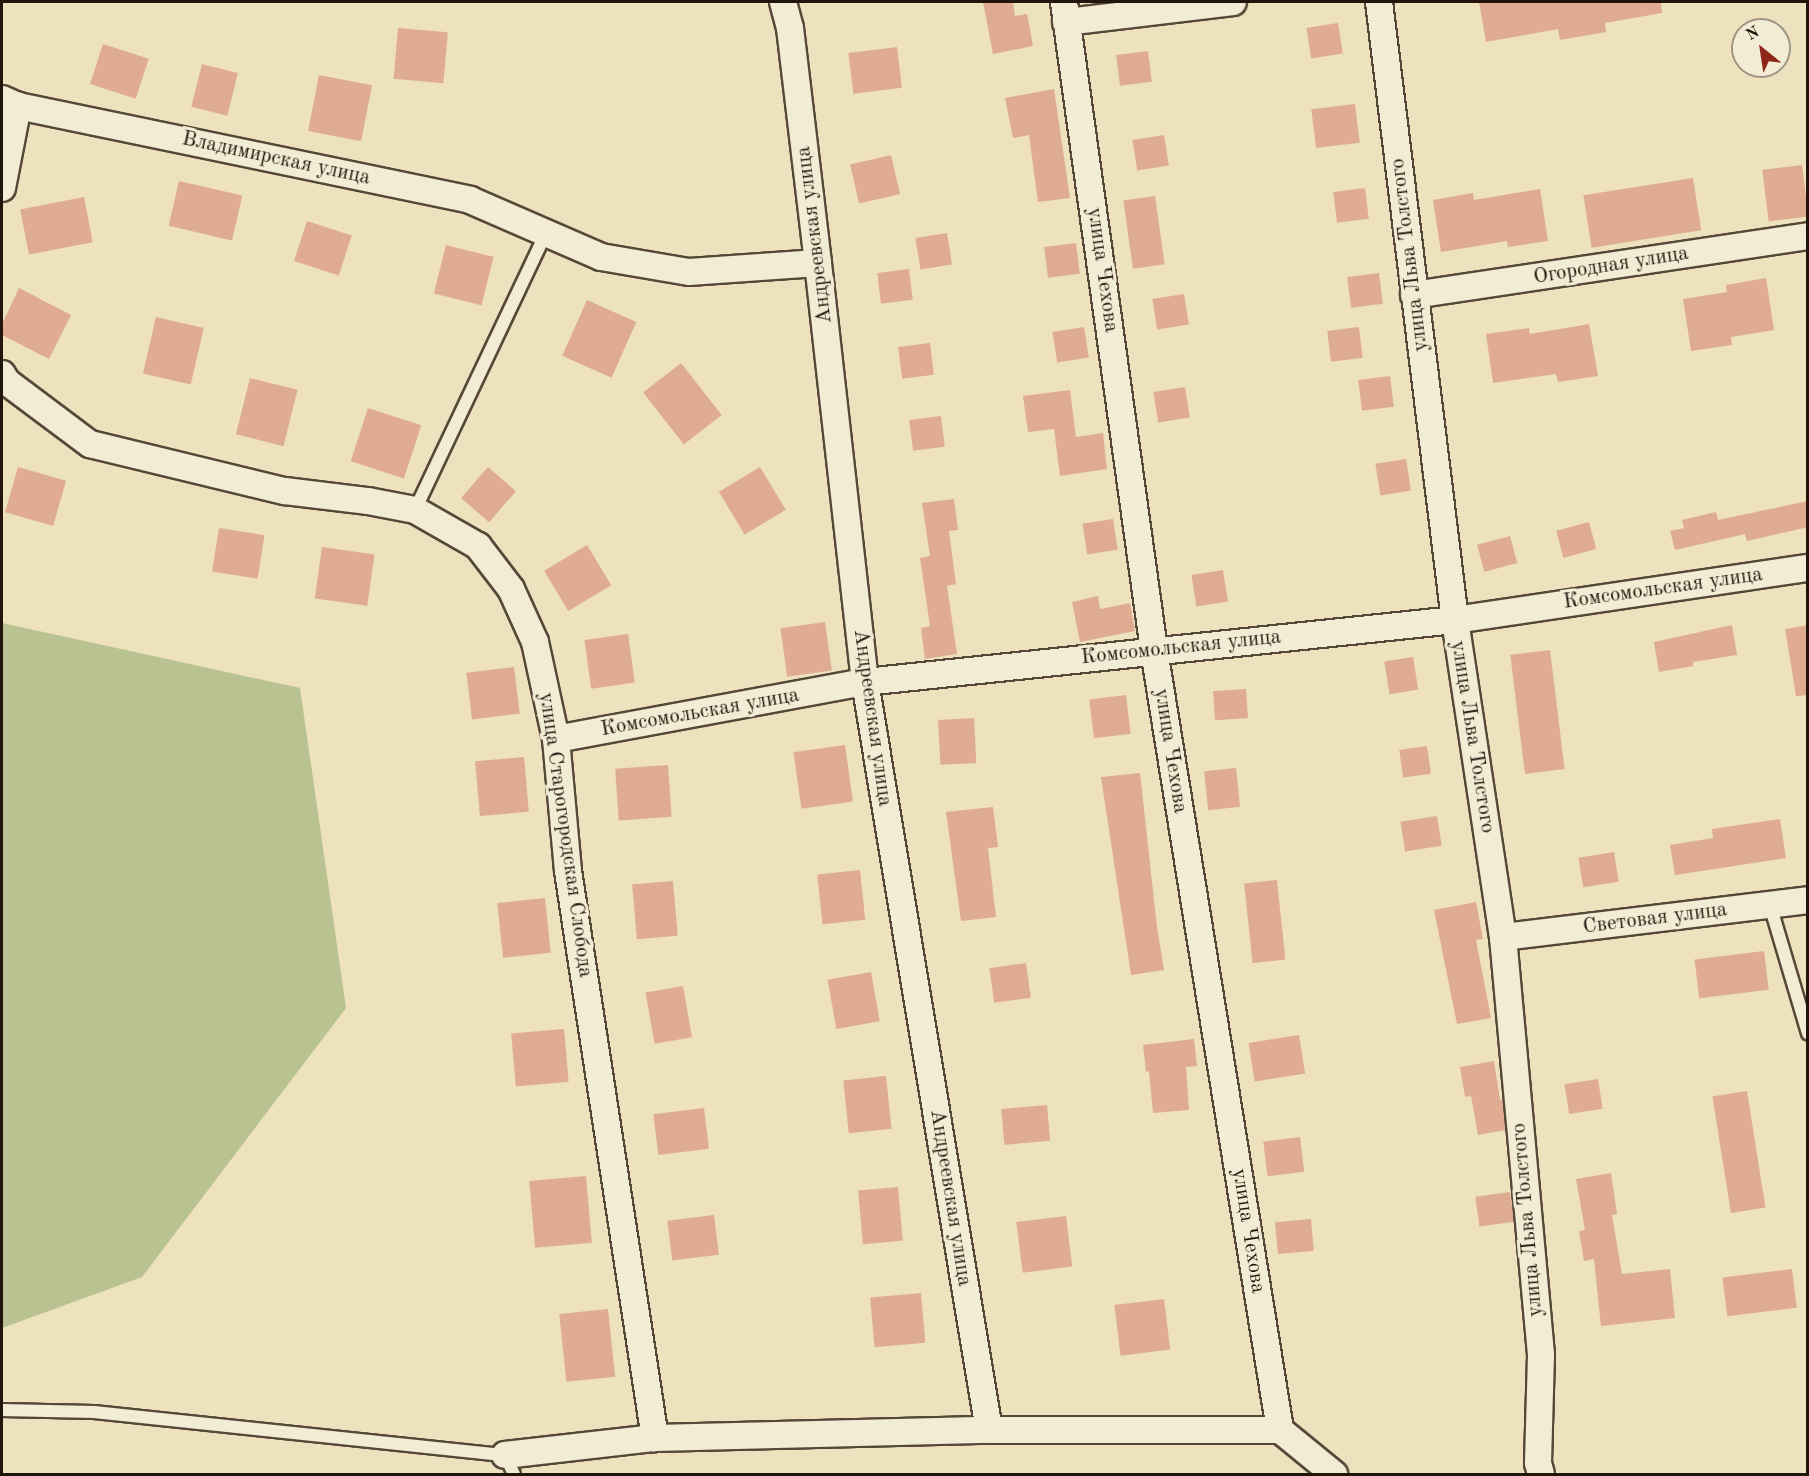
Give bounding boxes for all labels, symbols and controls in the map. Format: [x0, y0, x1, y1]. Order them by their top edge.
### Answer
north arrow [1731, 18, 1791, 78]
text: N [1744, 24, 1762, 44]
street label: Владимирская улица [180, 127, 372, 191]
street label: Андреевская улица [792, 145, 838, 325]
street label: улица Льва Толстого [1386, 157, 1434, 353]
street label: улица Чехова [1081, 206, 1123, 334]
street label: Огородная улица [1532, 241, 1690, 291]
street label: Комсомольская улица [1562, 563, 1764, 615]
street label: Комсомольская улица [1080, 625, 1282, 671]
street label: Андреевская улица [847, 628, 897, 808]
street label: улица Льва Толстого [1444, 639, 1500, 835]
street label: Комсомольская улица [599, 683, 801, 743]
street label: улица Чехова [1148, 687, 1192, 815]
street label: улица Старогородская Слобода [533, 691, 597, 979]
street label: Световая улица [1581, 898, 1729, 940]
street label: Андреевская улица [924, 1108, 976, 1288]
street label: улица Льва Толстого [1507, 1122, 1549, 1318]
street label: улица Чехова [1226, 1167, 1270, 1295]

